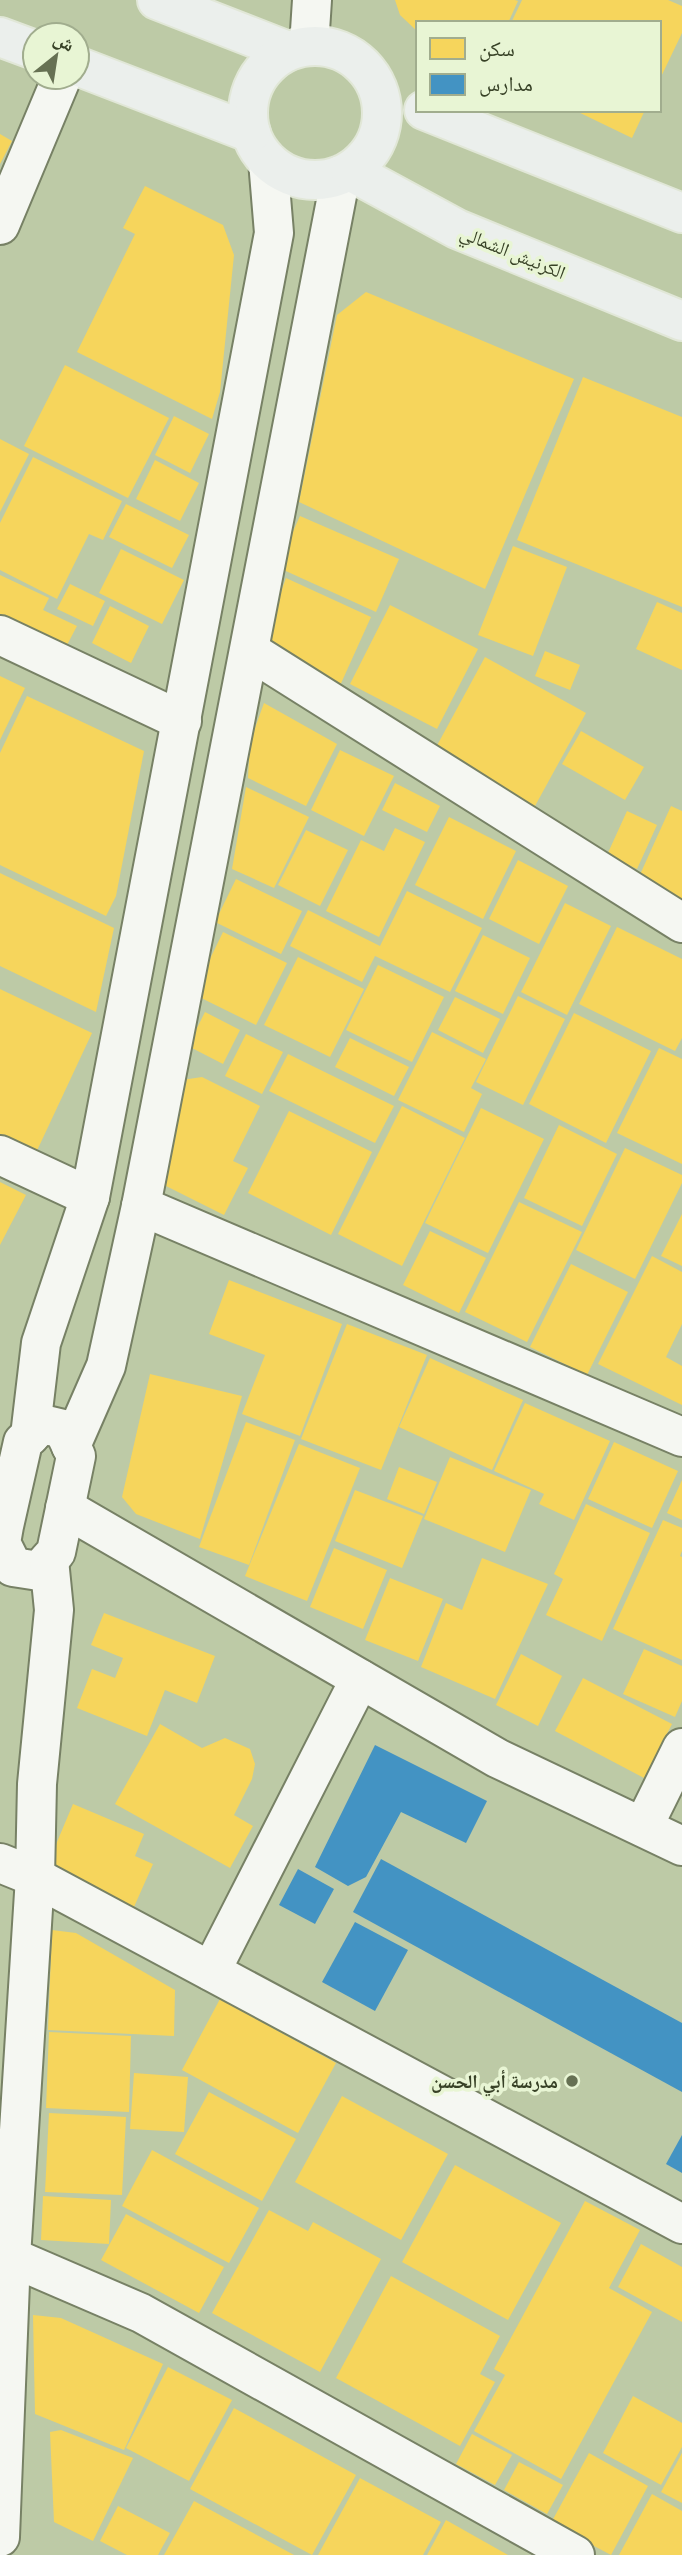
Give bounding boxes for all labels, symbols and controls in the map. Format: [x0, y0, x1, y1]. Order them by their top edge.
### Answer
north arrow [21, 21, 91, 91]
legend [416, 21, 661, 112]
text: ش [50, 27, 79, 57]
text: سكن [479, 36, 515, 62]
text: مدارس [479, 71, 533, 97]
street label: الكرنيش الشمالي [455, 221, 569, 288]
place label: مدرسة أبي الحسن [431, 2070, 558, 2097]
marker: مدرسة أبي الحسن [564, 2073, 580, 2089]

